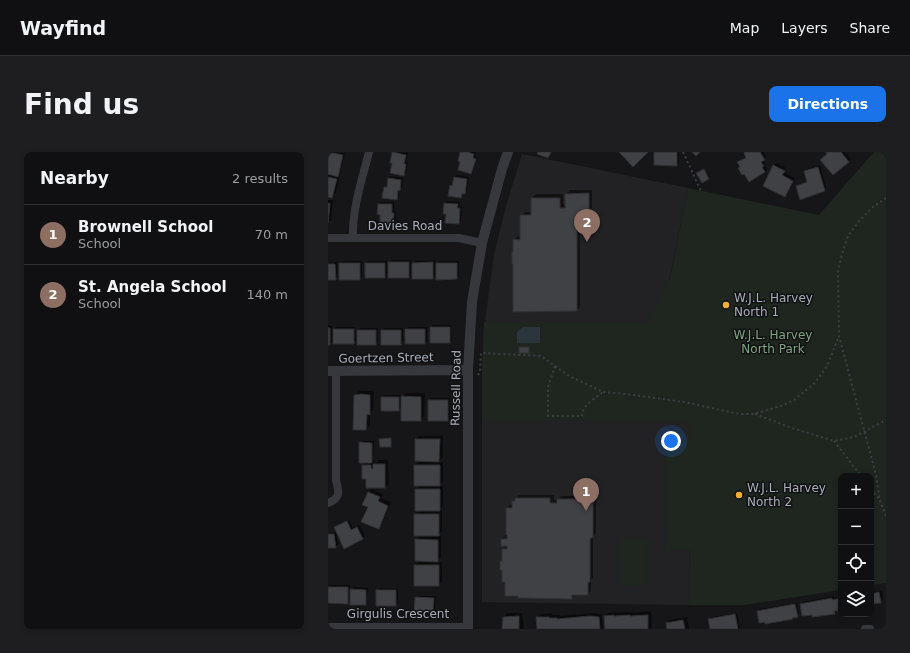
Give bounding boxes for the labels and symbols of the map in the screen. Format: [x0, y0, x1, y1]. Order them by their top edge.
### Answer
pin: 2 [574, 209, 600, 242]
street label: Davies Road [368, 219, 442, 233]
place label: W.J.L. Harvey North 1 [734, 291, 813, 319]
marker: W.J.L. Harvey North 1 [721, 300, 731, 310]
park label: W.J.L. Harvey North Park [734, 328, 812, 356]
street label: Goertzen Street [338, 350, 434, 366]
street label: Russell Road [448, 350, 464, 426]
your location [661, 431, 681, 451]
pin: 1 [573, 478, 599, 511]
place label: W.J.L. Harvey North 2 [747, 481, 826, 509]
marker: W.J.L. Harvey North 2 [734, 490, 744, 500]
street label: Girgulis Crescent [347, 607, 449, 621]

